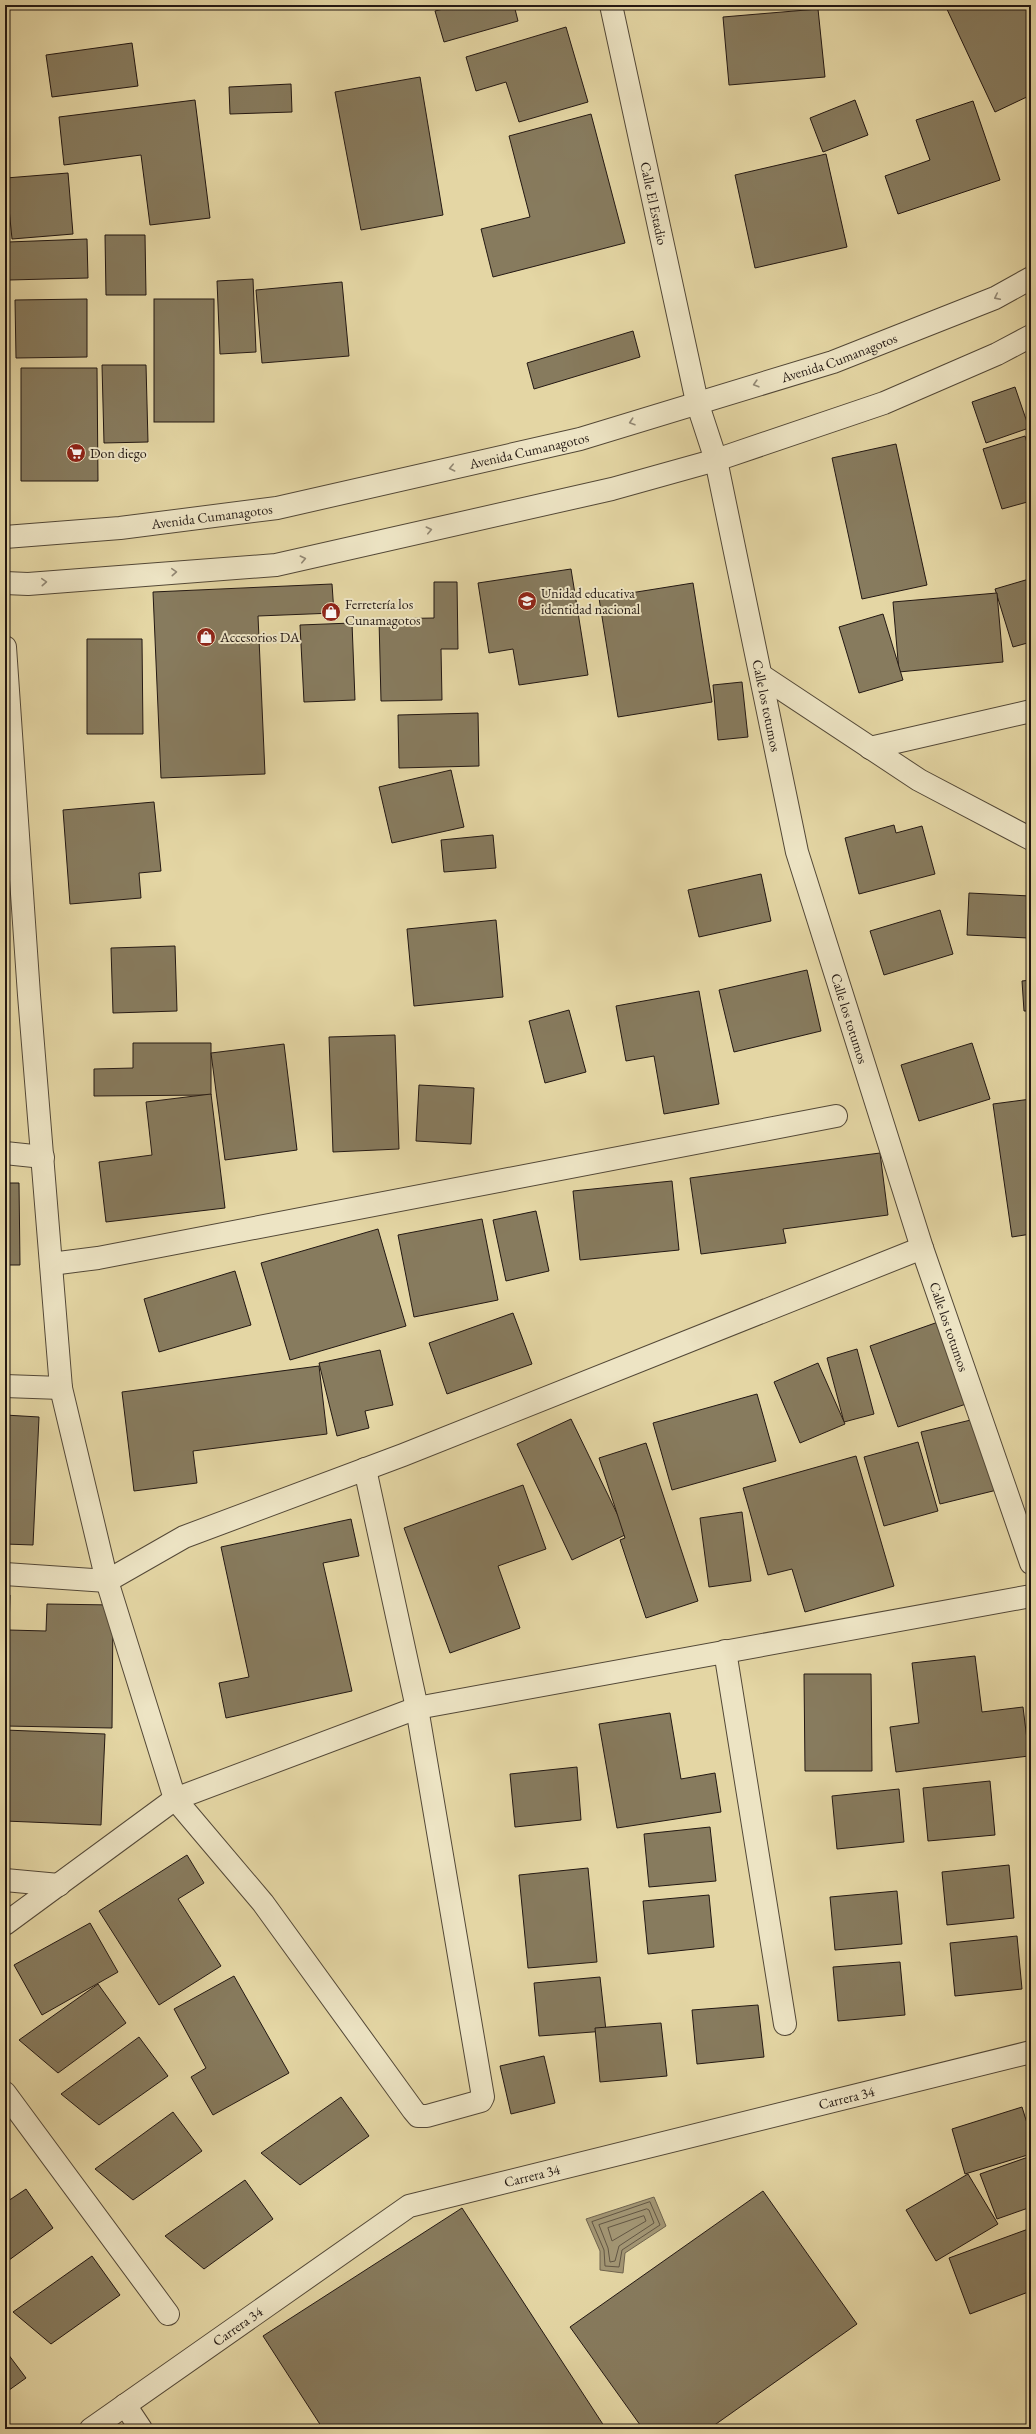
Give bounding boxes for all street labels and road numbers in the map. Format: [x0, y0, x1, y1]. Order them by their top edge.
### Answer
street label: Calle El Estadio [636, 160, 672, 247]
street label: Avenida Cumanagotos [778, 328, 900, 387]
street label: Avenida Cumanagotos [466, 428, 591, 473]
street label: Avenida Cumanagotos [149, 500, 274, 533]
street label: Calle los totumos [748, 658, 785, 754]
street label: Calle los totumos [827, 971, 872, 1066]
street label: Calle los totumos [925, 1279, 973, 1374]
street label: Carrera 34 [817, 2082, 876, 2113]
street label: Carrera 34 [502, 2160, 562, 2191]
street label: Carrera 34 [209, 2302, 266, 2350]

